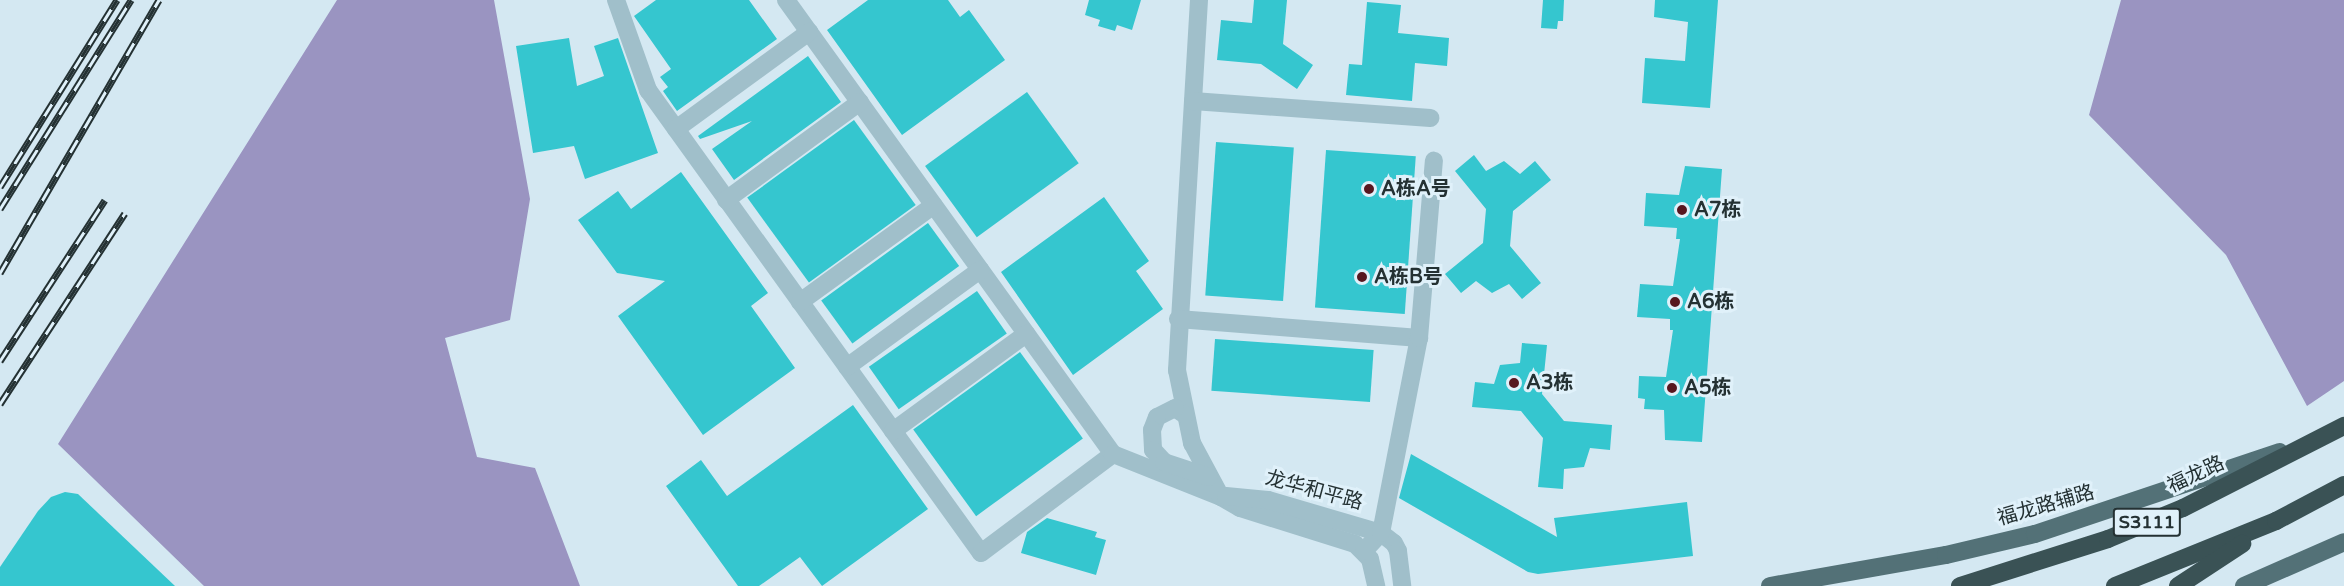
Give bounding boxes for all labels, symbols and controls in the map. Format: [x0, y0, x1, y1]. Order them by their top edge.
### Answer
place label: A栋A号 [1381, 177, 1451, 201]
marker: A栋A号 [1362, 182, 1376, 196]
place label: A7栋 [1694, 198, 1741, 222]
marker: A7栋 [1675, 203, 1689, 217]
place label: A栋B号 [1374, 265, 1443, 289]
marker: A栋B号 [1355, 270, 1369, 284]
place label: A6栋 [1687, 290, 1734, 314]
marker: A6栋 [1668, 295, 1682, 309]
place label: A3栋 [1526, 371, 1573, 395]
marker: A3栋 [1507, 376, 1521, 390]
place label: A5栋 [1684, 376, 1731, 400]
marker: A5栋 [1665, 381, 1679, 395]
street label: 福龙路 [2164, 451, 2228, 499]
street label: 龙华和平路 [1263, 466, 1365, 516]
street label: 福龙路辅路 [1995, 481, 2097, 531]
road number: S3111 [2112, 507, 2182, 537]

